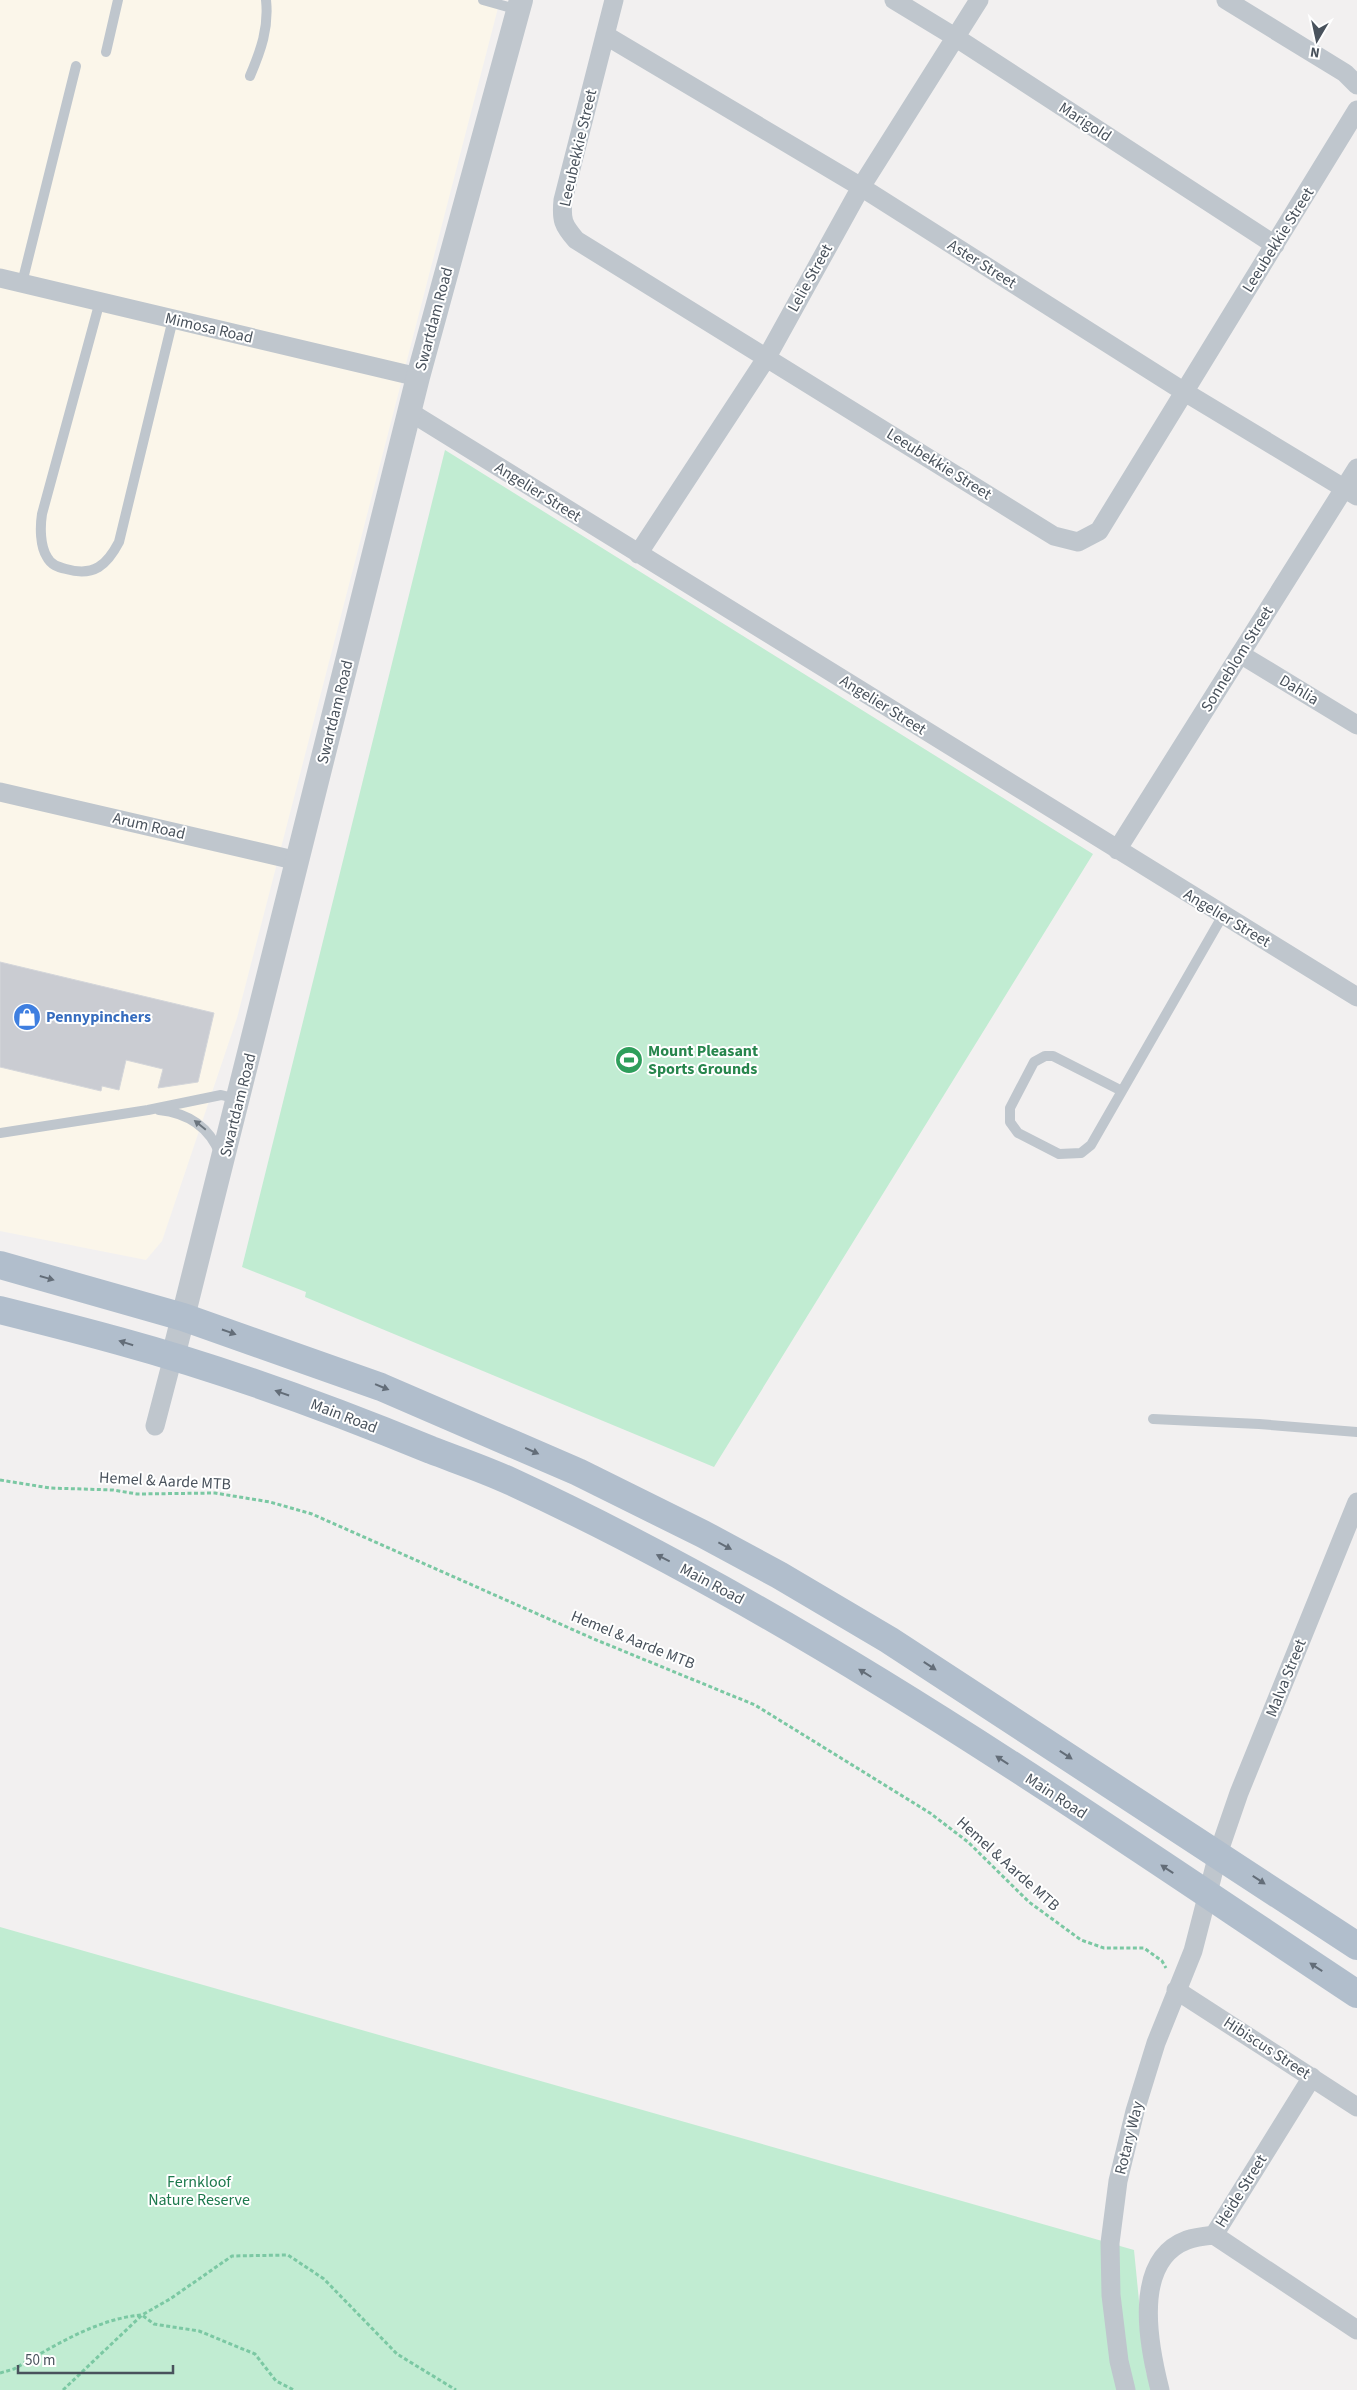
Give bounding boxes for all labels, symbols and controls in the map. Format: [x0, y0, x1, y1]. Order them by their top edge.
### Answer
north arrow [1292, 15, 1342, 65]
text: N [1309, 41, 1321, 62]
street label: Leeubekkie Street [554, 87, 602, 209]
street label: Marigold [1054, 97, 1116, 147]
street label: Leeubekkie Street [1237, 183, 1319, 297]
street label: Aster Street [943, 234, 1021, 294]
street label: Lelie Street [782, 239, 838, 316]
street label: Swartdam Road [410, 265, 458, 373]
street label: Mimosa Road [163, 307, 255, 349]
street label: Leeubekkie Street [882, 423, 996, 505]
street label: Angelier Street [491, 457, 586, 528]
street label: Sonneblom Street [1196, 601, 1279, 716]
street label: Swartdam Road [311, 658, 359, 766]
street label: Angelier Street [836, 670, 931, 741]
street label: Dahlia [1275, 670, 1323, 710]
street label: Arum Road [111, 807, 187, 845]
street label: Angelier Street [1179, 883, 1275, 953]
shop icon: Pennypinchers [12, 1002, 42, 1032]
place label: Pennypinchers [46, 1006, 151, 1028]
place label: Mount Pleasant Sports Grounds [648, 1040, 758, 1080]
sports icon: Mount Pleasant Sports Grounds [614, 1045, 644, 1075]
street label: Swartdam Road [214, 1051, 262, 1159]
one-way arrow [194, 1120, 207, 1131]
one-way arrow [39, 1275, 54, 1283]
one-way arrow [222, 1329, 237, 1337]
one-way arrow [119, 1338, 134, 1346]
one-way arrow [375, 1384, 389, 1392]
one-way arrow [274, 1389, 289, 1397]
street label: Main Road [307, 1393, 381, 1439]
one-way arrow [525, 1448, 539, 1456]
street label: Hemel & Aarde MTB [99, 1467, 231, 1495]
one-way arrow [717, 1542, 732, 1550]
one-way arrow [656, 1554, 670, 1562]
street label: Main Road [676, 1558, 748, 1610]
street label: Hemel & Aarde MTB [568, 1605, 698, 1675]
street label: Malva Street [1260, 1635, 1312, 1720]
one-way arrow [923, 1661, 937, 1671]
one-way arrow [859, 1668, 872, 1677]
one-way arrow [1060, 1750, 1073, 1759]
one-way arrow [995, 1756, 1009, 1765]
street label: Main Road [1021, 1768, 1091, 1824]
street label: Hemel & Aarde MTB [952, 1812, 1064, 1916]
one-way arrow [1160, 1864, 1174, 1874]
one-way arrow [1252, 1876, 1265, 1885]
one-way arrow [1310, 1962, 1323, 1972]
street label: Hibiscus Street [1219, 2012, 1315, 2085]
street label: Rotary Way [1109, 2098, 1149, 2177]
street label: Heide Street [1210, 2150, 1272, 2232]
park label: Fernkloof Nature Reserve [148, 2171, 250, 2211]
scale bar [18, 2342, 172, 2374]
text: 50 m [25, 2350, 55, 2371]

